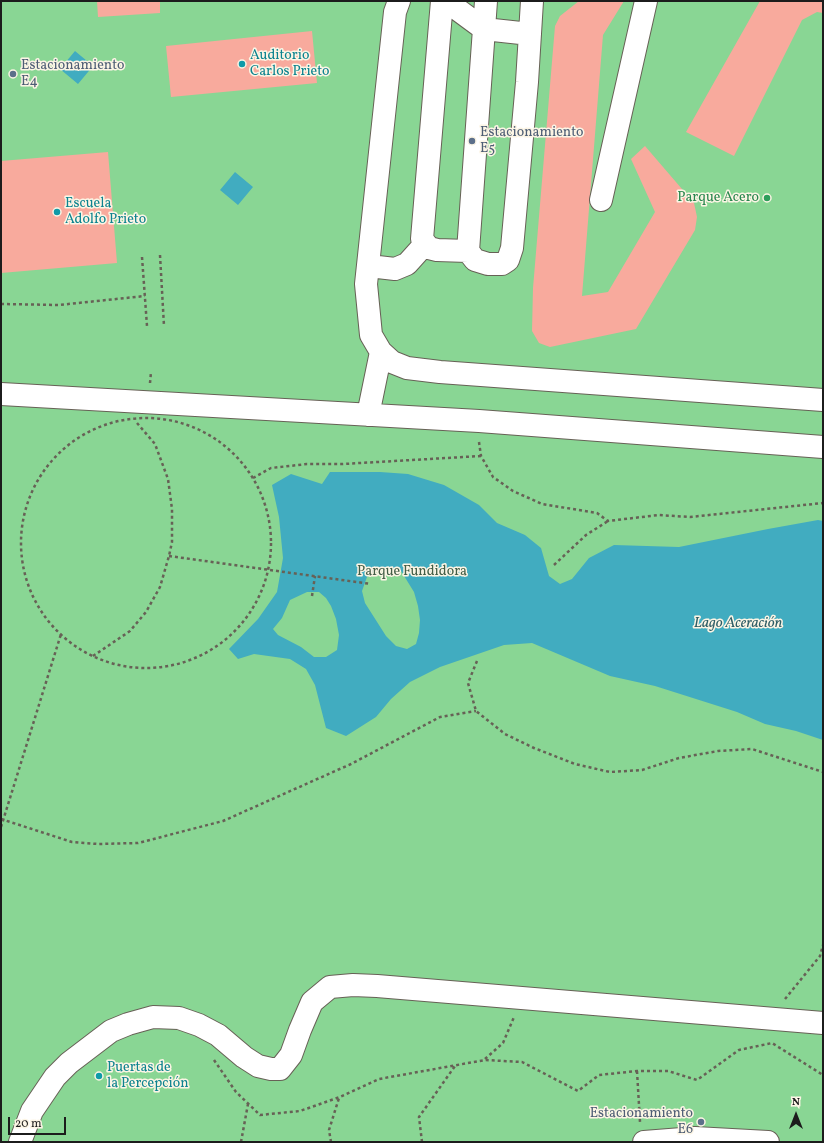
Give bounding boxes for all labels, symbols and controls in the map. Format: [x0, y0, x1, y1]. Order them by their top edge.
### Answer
place label: Auditorio Carlos Prieto [250, 48, 329, 80]
place label: Estacionamiento E4 [21, 58, 124, 90]
marker: Auditorio Carlos Prieto [237, 59, 247, 69]
marker: Estacionamiento E4 [8, 69, 18, 79]
place label: Estacionamiento E5 [480, 125, 583, 158]
marker: Estacionamiento E5 [467, 136, 477, 146]
place label: Parque Acero [677, 190, 759, 206]
marker: Parque Acero [762, 193, 772, 203]
place label: Escuela Adolfo Prieto [65, 196, 146, 228]
marker: Escuela Adolfo Prieto [52, 207, 62, 217]
park label: Parque Fundidora [357, 564, 467, 580]
water label: Lago Aceración [694, 615, 782, 633]
place label: Puertas de la Percepción [107, 1060, 189, 1092]
marker: Puertas de la Percepción [94, 1071, 104, 1081]
north arrow [776, 1095, 816, 1135]
text: N [792, 1095, 800, 1110]
place label: Estacionamiento E6 [590, 1106, 693, 1138]
scale bar [10, 1109, 68, 1135]
text: 20 m [15, 1116, 42, 1132]
marker: Estacionamiento E6 [696, 1117, 706, 1127]

